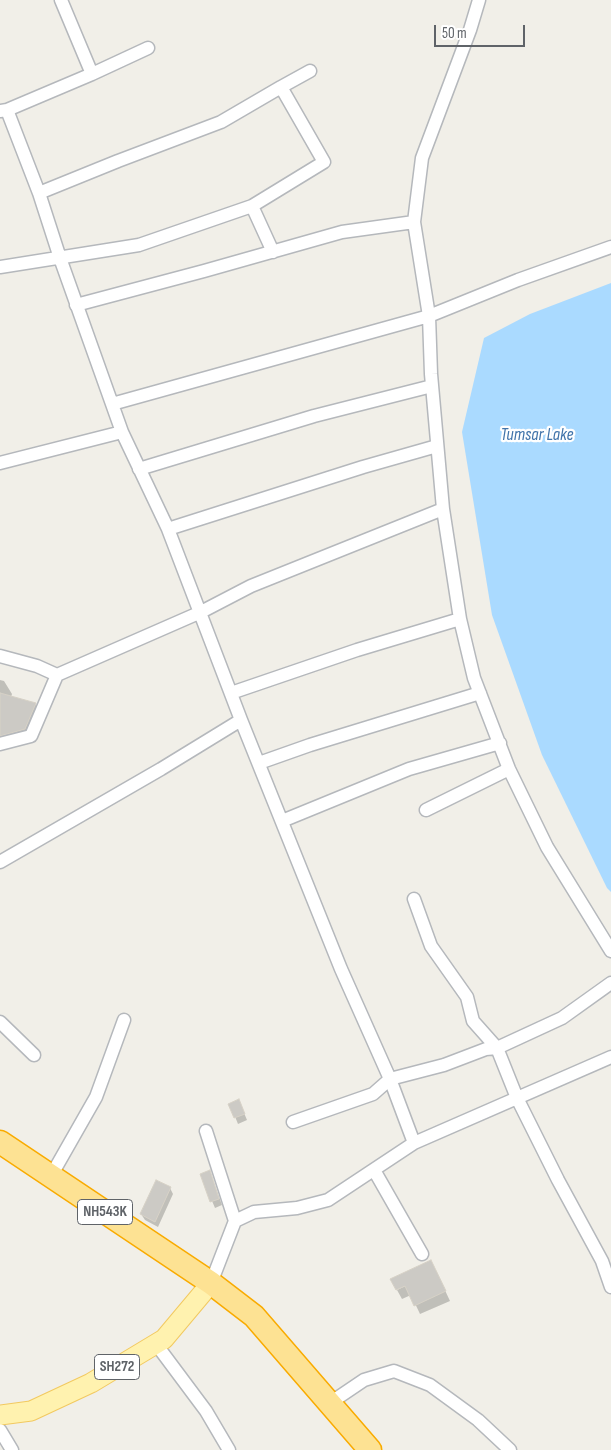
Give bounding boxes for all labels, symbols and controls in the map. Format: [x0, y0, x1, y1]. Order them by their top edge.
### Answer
scale bar [436, 15, 527, 47]
text: 50 m [442, 24, 467, 43]
water label: Tumsar Lake [500, 424, 574, 446]
road number: NH543K [78, 1200, 132, 1224]
road number: SH272 [94, 1354, 140, 1380]

